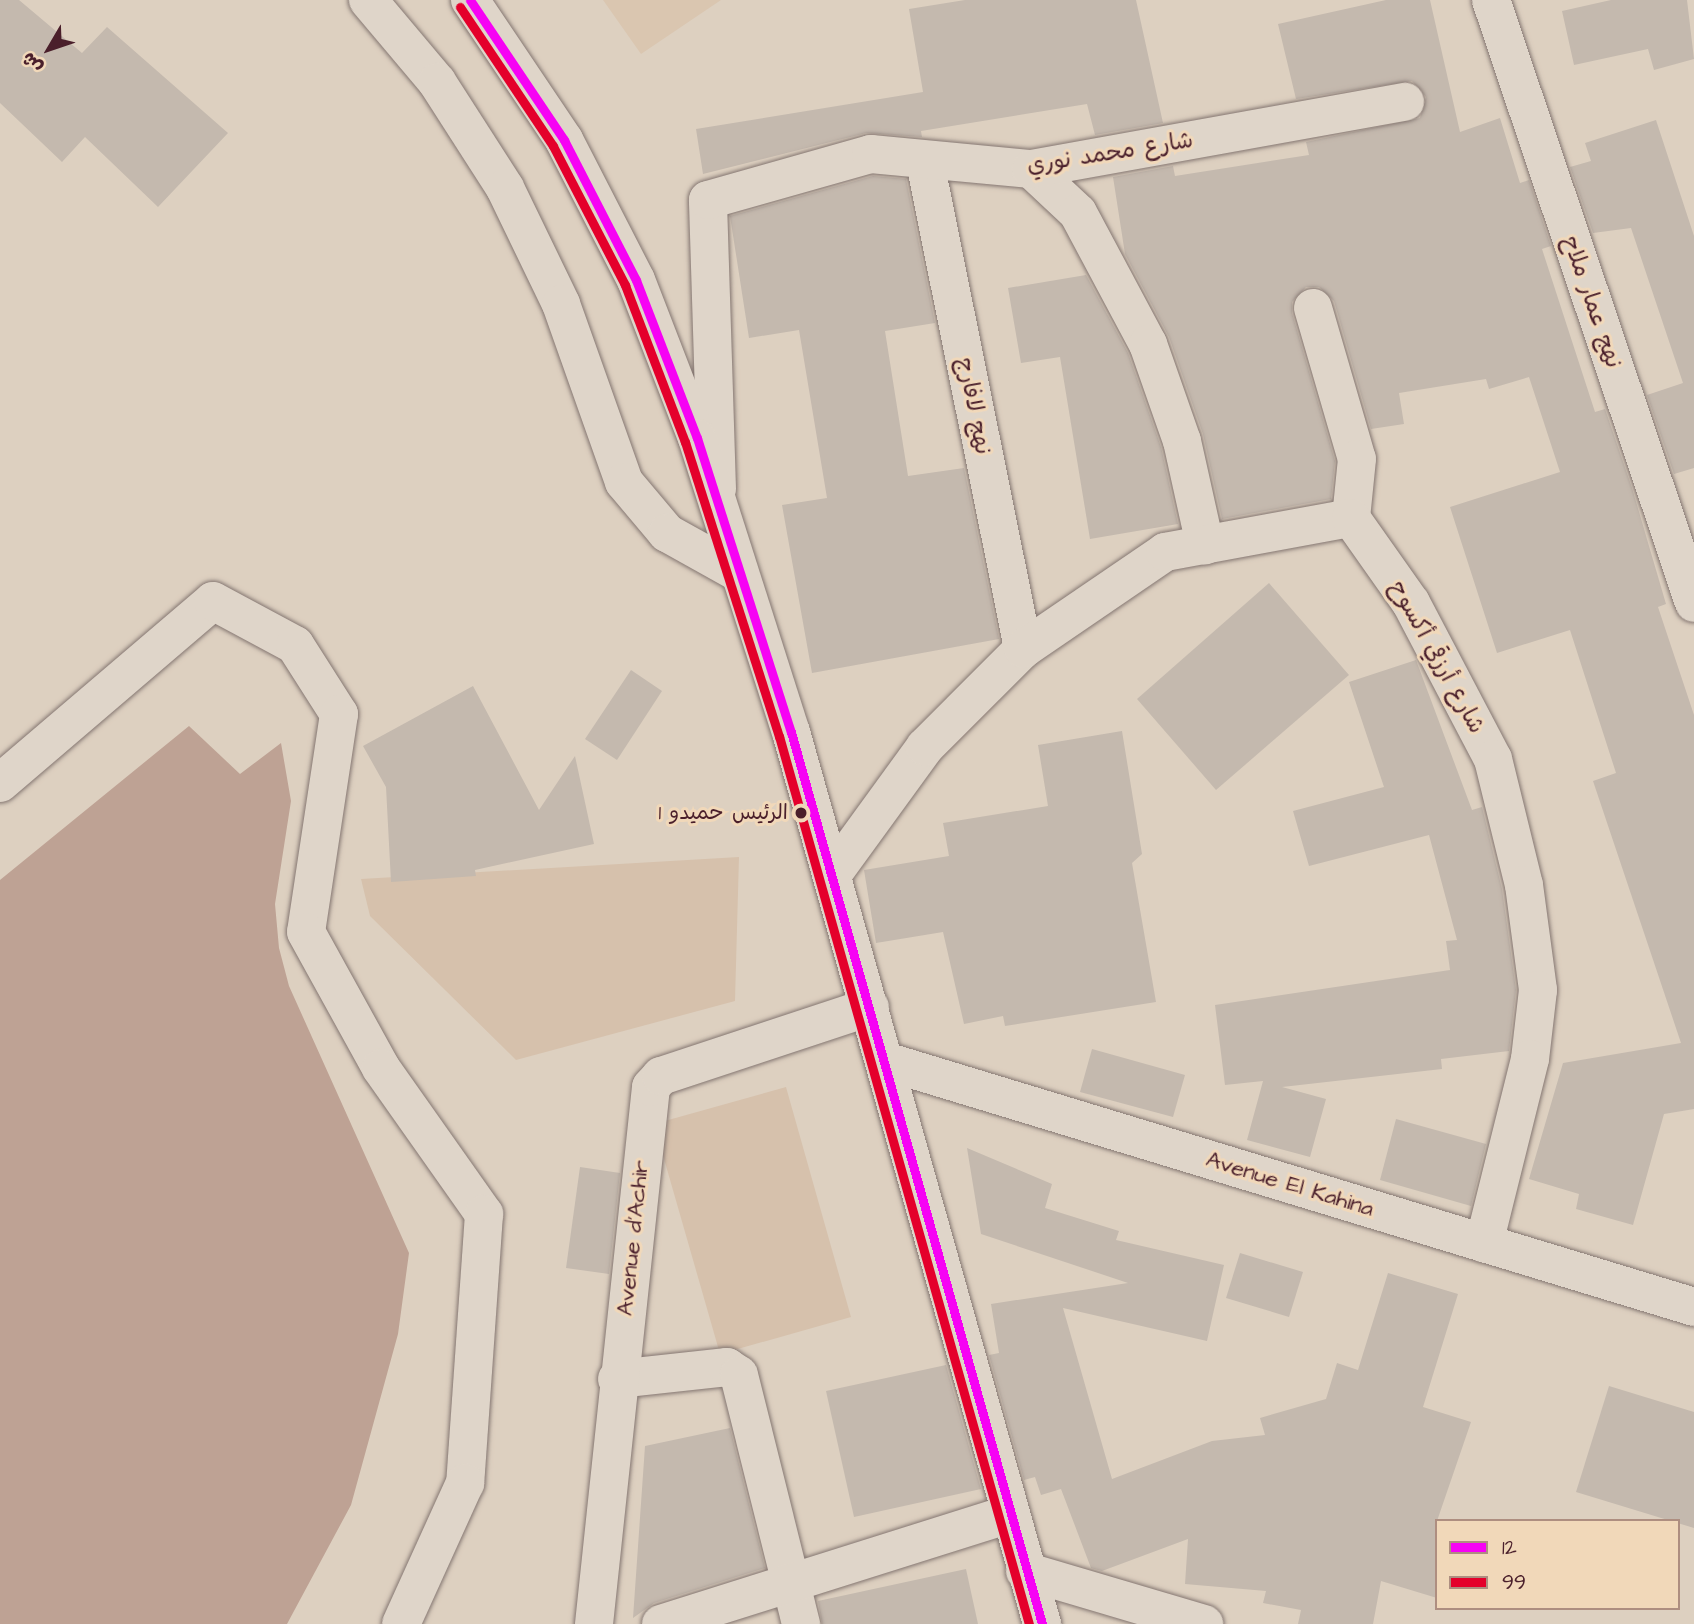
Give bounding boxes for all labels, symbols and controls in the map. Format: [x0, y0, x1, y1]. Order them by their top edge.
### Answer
north arrow [14, 14, 84, 84]
text: ش [15, 46, 49, 79]
street label: شارع محمد نوري [1025, 126, 1195, 180]
street label: نهج عمار ملاح [1556, 232, 1628, 372]
street label: نهج لافارج [951, 355, 997, 457]
street label: شارع أرزقي أكسوح [1384, 576, 1490, 738]
place label: الرئيس حميدو 1 [658, 800, 788, 826]
marker: الرئيس حميدو 1 [794, 806, 808, 820]
street label: Avenue El Kahina [1203, 1145, 1377, 1223]
street label: Avenue d'Achir [611, 1159, 655, 1317]
legend [1435, 1519, 1680, 1610]
text: 12 [1502, 1533, 1517, 1562]
text: 99 [1502, 1568, 1526, 1597]

